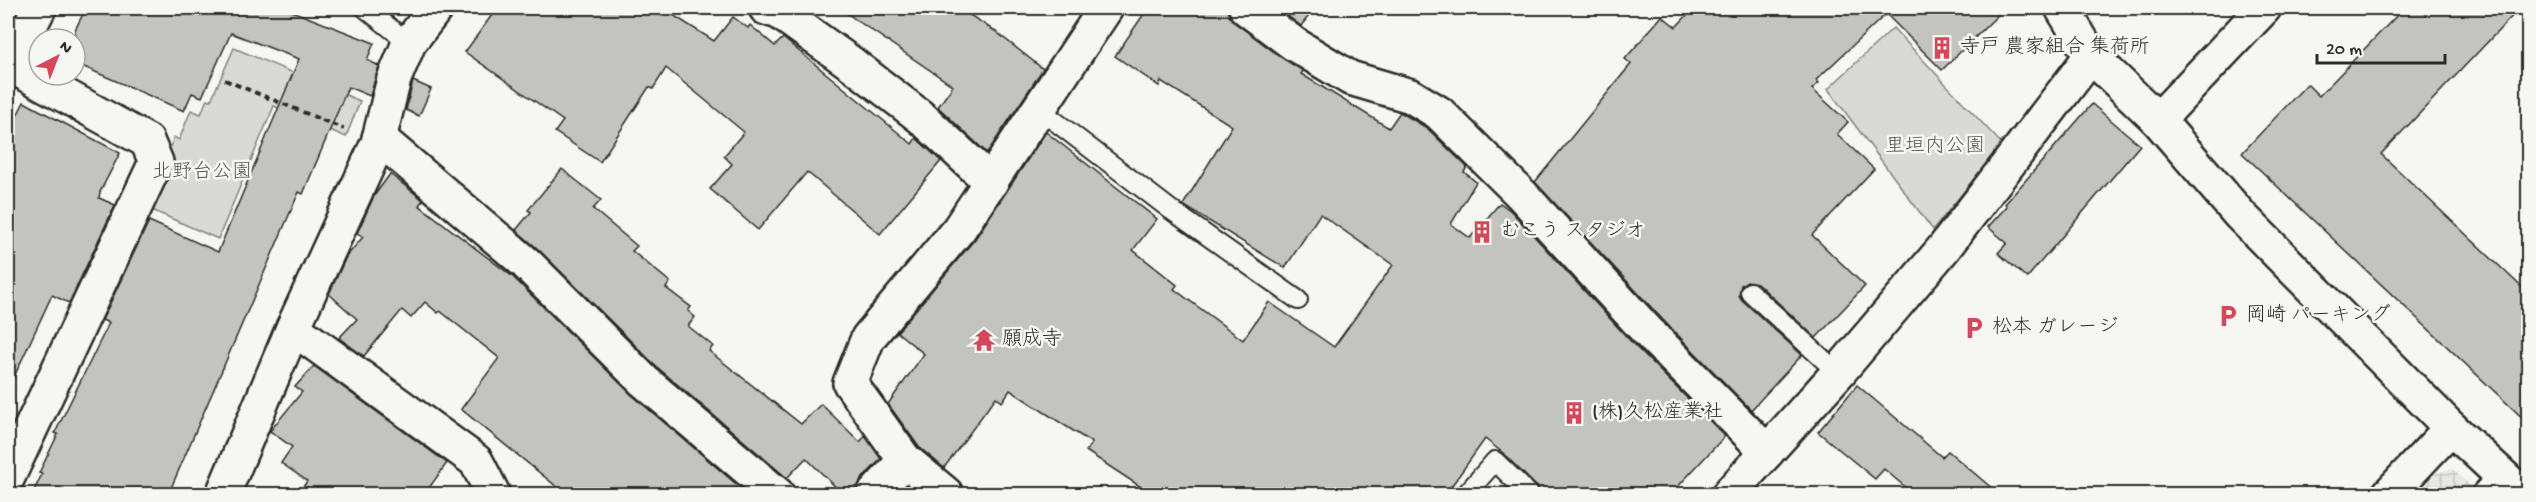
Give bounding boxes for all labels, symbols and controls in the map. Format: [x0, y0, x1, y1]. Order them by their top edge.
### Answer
north arrow [27, 27, 87, 87]
scale bar [2317, 27, 2444, 65]
building icon: 寺戸 農家組合 集荷所 [1929, 35, 1955, 61]
place label: 寺戸 農家組合 集荷所 [1960, 35, 2149, 60]
text: N [54, 38, 75, 59]
text: 20 m [2326, 40, 2362, 61]
park label: 里垣内公園 [1885, 135, 1985, 159]
park label: 北野台公園 [152, 160, 252, 185]
building icon: むこう スタジオ [1469, 219, 1495, 245]
place label: むこう スタジオ [1500, 220, 1645, 244]
parking icon: 岡崎 パーキング [2215, 303, 2241, 329]
place label: 岡崎 パーキング [2246, 303, 2391, 328]
parking icon: 松本 ガレージ [1961, 315, 1987, 341]
place label: 松本 ガレージ [1992, 316, 2118, 340]
temple icon: 願成寺 [971, 327, 997, 353]
place label: 願成寺 [1002, 327, 1062, 352]
building icon: (株)久松産業社 [1561, 400, 1587, 426]
place label: (株)久松産業社 [1592, 400, 1723, 425]

